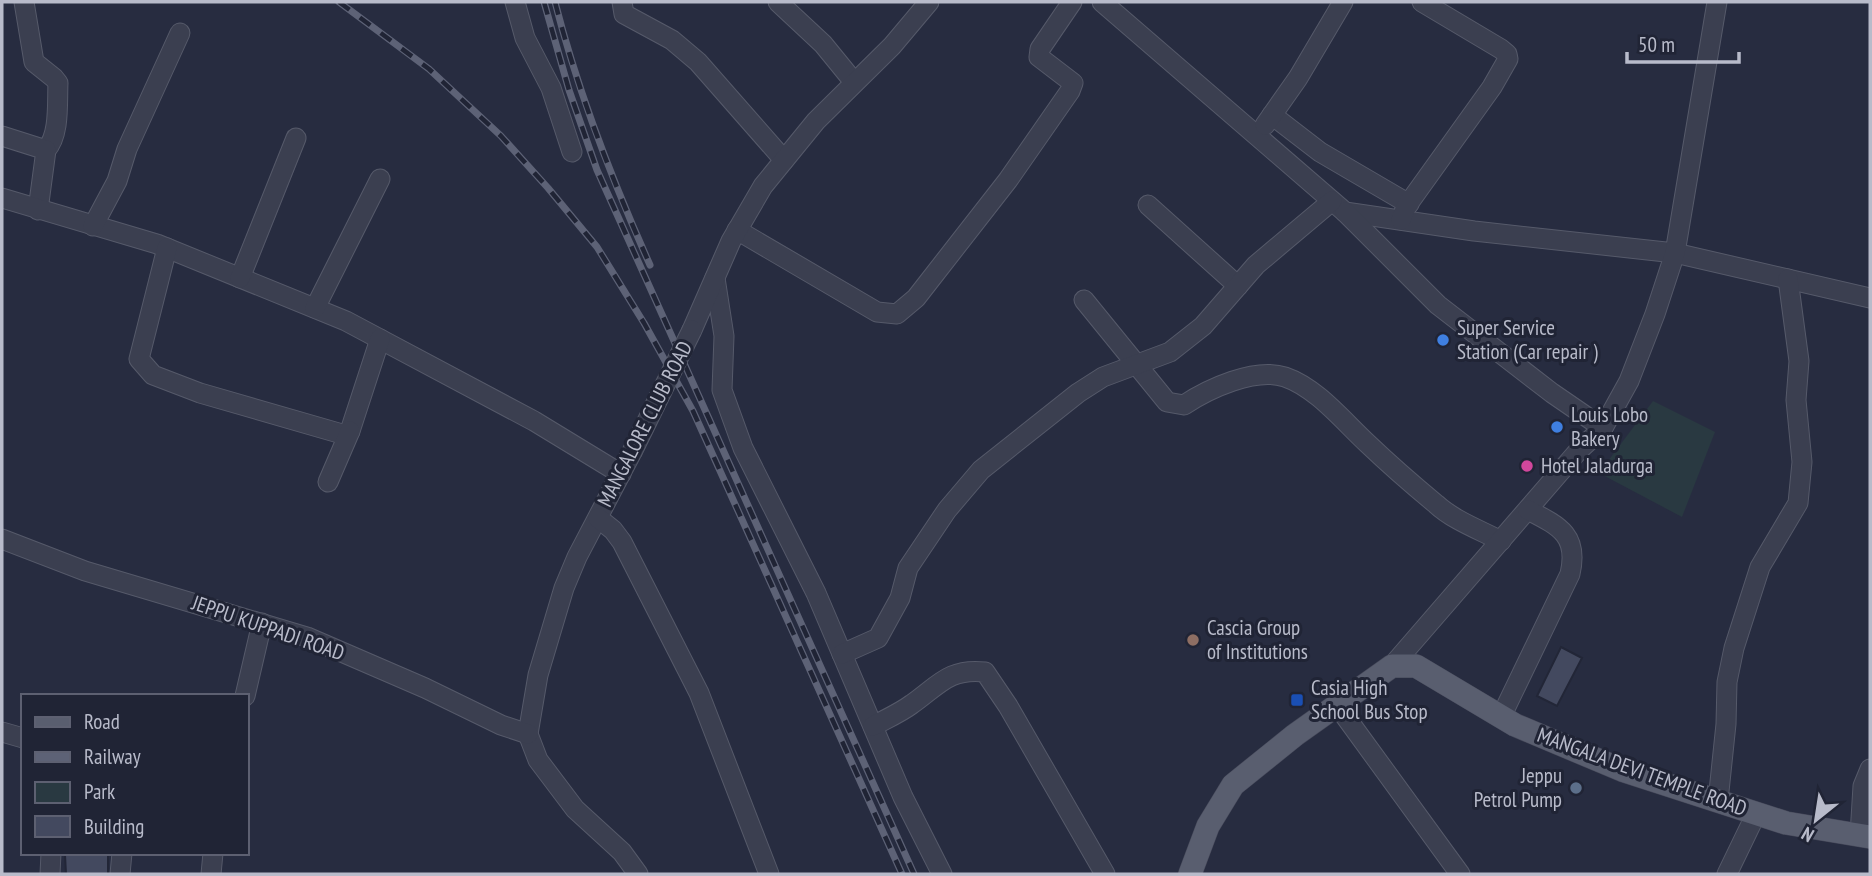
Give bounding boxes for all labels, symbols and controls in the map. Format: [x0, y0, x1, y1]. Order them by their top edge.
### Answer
scale bar [1627, 21, 1739, 65]
text: 50 m [1638, 31, 1675, 58]
place label: Super Service Station (Car repair ) [1457, 314, 1598, 365]
marker: Super Service Station (Car repair ) [1435, 332, 1451, 348]
street label: MANGALORE CLUB ROAD [591, 336, 698, 511]
place label: Louis Lobo Bakery [1571, 401, 1648, 452]
marker: Louis Lobo Bakery [1549, 419, 1565, 435]
place label: Hotel Jaladurga [1541, 452, 1653, 479]
marker: Hotel Jaladurga [1519, 458, 1535, 474]
street label: JEPPU KUPPADI ROAD [187, 588, 348, 666]
place label: Cascia Group of Institutions [1207, 614, 1308, 665]
marker: Cascia Group of Institutions [1185, 632, 1201, 648]
place label: Casia High School Bus Stop [1311, 674, 1428, 725]
marker: Casia High School Bus Stop [1289, 692, 1305, 708]
legend [21, 694, 248, 855]
text: Road [84, 708, 120, 735]
street label: MANGALA DEVI TEMPLE ROAD [1534, 721, 1751, 822]
text: Railway [84, 743, 141, 770]
place label: Jeppu Petrol Pump [1474, 762, 1562, 813]
text: Park [84, 778, 115, 805]
marker: Jeppu Petrol Pump [1568, 780, 1584, 796]
north arrow [1781, 785, 1851, 855]
text: Building [84, 813, 144, 840]
text: N [1797, 822, 1818, 848]

